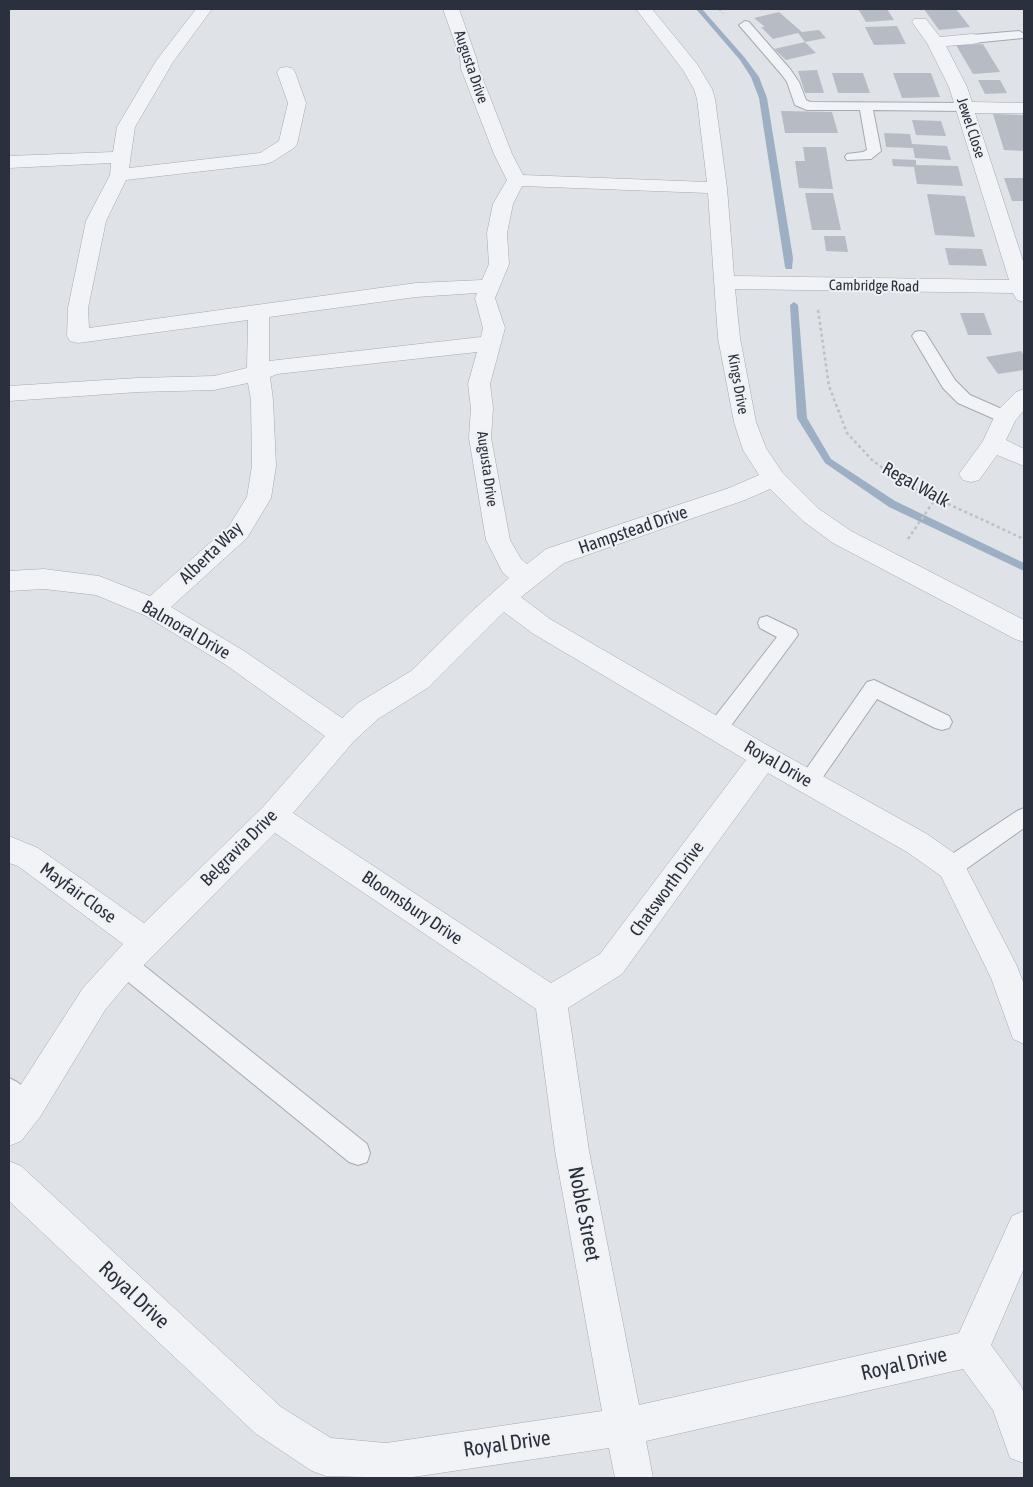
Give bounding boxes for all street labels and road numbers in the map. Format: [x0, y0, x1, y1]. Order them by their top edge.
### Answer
street label: Augusta Drive [450, 28, 492, 106]
street label: Jewel Close [953, 95, 989, 161]
street label: Cambridge Road [829, 276, 919, 296]
street label: Kings Drive [724, 352, 752, 416]
street label: Augusta Drive [473, 430, 501, 508]
street label: Regal Walk [879, 458, 953, 512]
street label: Hampstead Drive [576, 501, 690, 559]
street label: Alberta Way [175, 518, 247, 588]
street label: Balmoral Drive [138, 596, 234, 664]
street label: Royal Drive [740, 736, 816, 792]
street label: Belgravia Drive [196, 805, 282, 891]
street label: Chatsworth Drive [625, 837, 709, 941]
street label: Mayfair Close [36, 858, 120, 928]
street label: Bloomsbury Drive [358, 866, 466, 950]
street label: Noble Street [562, 1164, 606, 1264]
street label: Royal Drive [93, 1256, 175, 1334]
street label: Royal Drive [859, 1342, 949, 1386]
street label: Royal Drive [462, 1425, 552, 1463]

